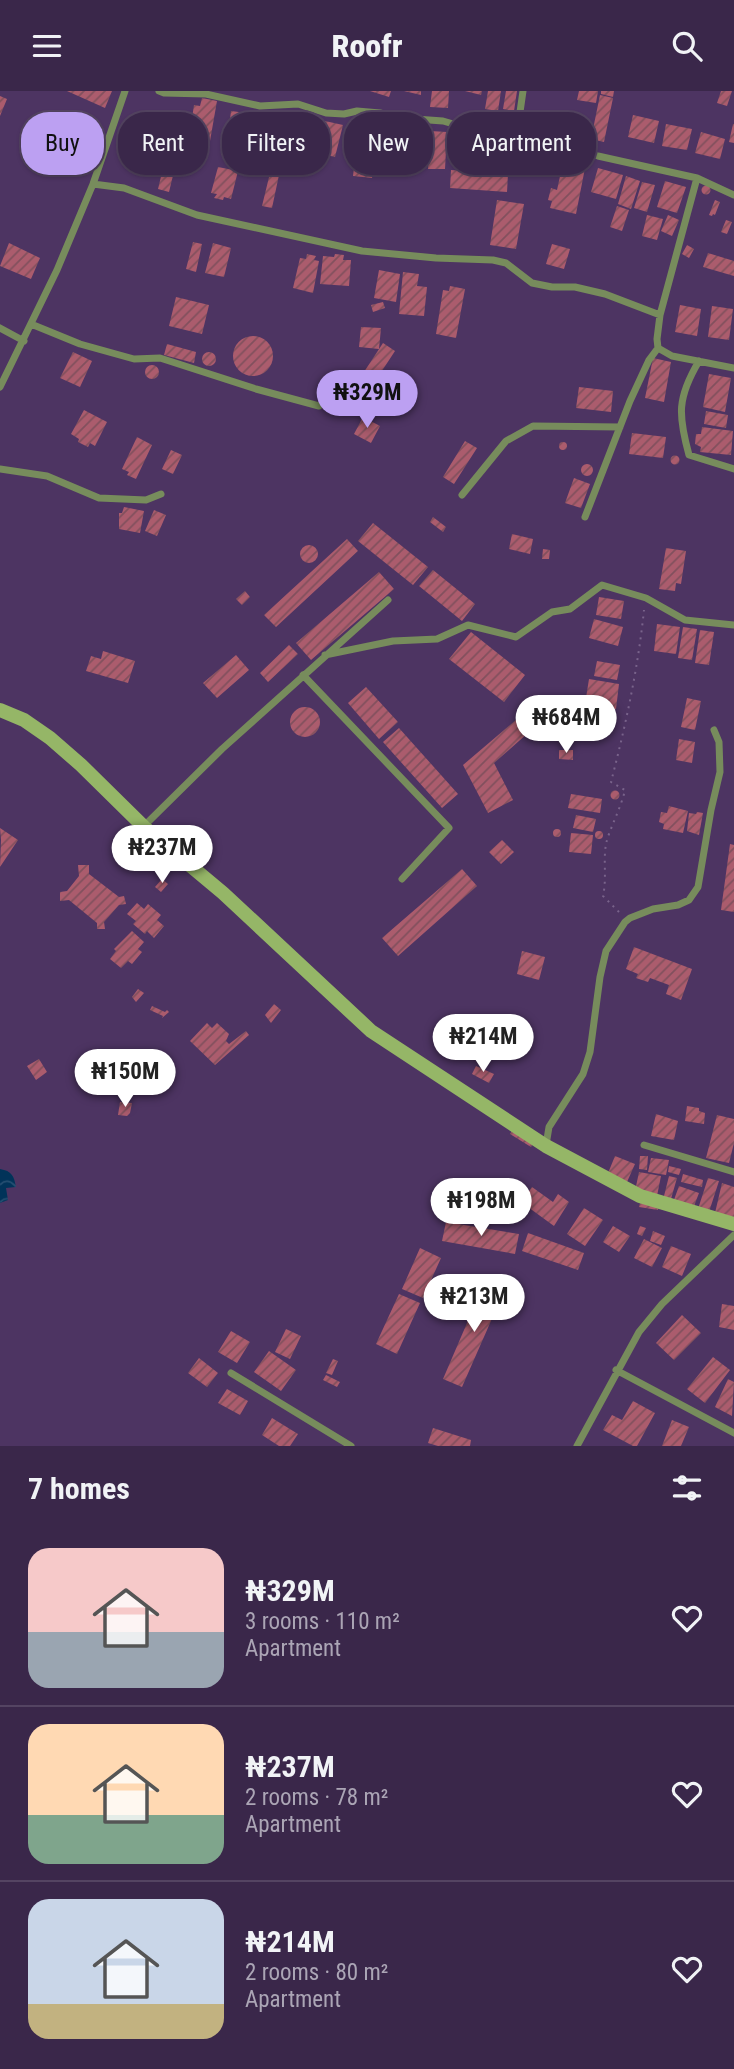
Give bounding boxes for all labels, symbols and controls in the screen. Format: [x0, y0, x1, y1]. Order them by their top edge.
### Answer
icon: menu [28, 27, 66, 65]
text: Roofr [332, 27, 403, 65]
icon: search [668, 27, 706, 65]
chip: Buy [21, 112, 104, 175]
chip: Rent [118, 112, 208, 175]
chip: Filters [222, 112, 330, 175]
chip: New [344, 112, 433, 175]
chip: Apartment [447, 112, 596, 175]
pin: ₦329M [318, 371, 416, 430]
text: ₦329M [333, 379, 401, 406]
pin: ₦684M [517, 695, 615, 755]
text: ₦684M [532, 704, 600, 731]
pin: ₦237M [113, 825, 211, 885]
text: ₦237M [128, 834, 196, 861]
pin: ₦214M [434, 1014, 532, 1074]
text: ₦214M [449, 1023, 517, 1050]
pin: ₦150M [76, 1049, 174, 1109]
text: ₦150M [91, 1058, 159, 1085]
pin: ₦198M [432, 1179, 530, 1238]
text: ₦198M [447, 1187, 515, 1214]
pin: ₦213M [425, 1275, 523, 1334]
text: ₦213M [440, 1283, 508, 1310]
icon: filters [668, 1469, 706, 1507]
text: 7 homes [28, 1471, 130, 1506]
text: ₦329M [245, 1573, 335, 1608]
icon: home [84, 1576, 168, 1660]
icon: heart [668, 1599, 706, 1637]
text: 3 rooms · 110 m² [245, 1608, 400, 1635]
text: Apartment [245, 1635, 341, 1662]
text: ₦237M [245, 1749, 335, 1784]
icon: home [84, 1752, 168, 1836]
icon: heart [668, 1775, 706, 1813]
text: 2 rooms · 78 m² [245, 1784, 388, 1811]
text: Apartment [245, 1811, 341, 1838]
text: ₦214M [245, 1924, 335, 1959]
icon: home [84, 1927, 168, 2011]
icon: heart [668, 1950, 706, 1988]
text: 2 rooms · 80 m² [245, 1959, 388, 1986]
text: Apartment [245, 1986, 341, 2013]

